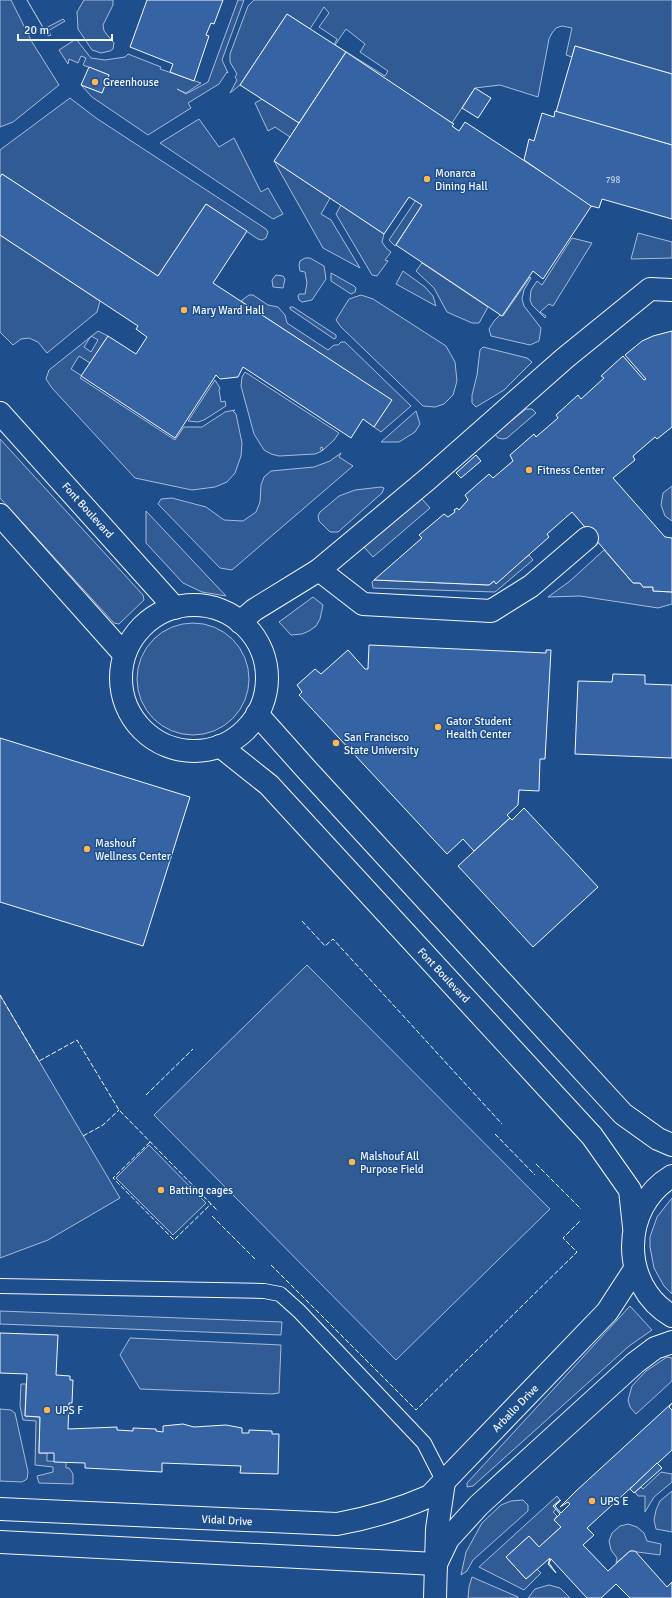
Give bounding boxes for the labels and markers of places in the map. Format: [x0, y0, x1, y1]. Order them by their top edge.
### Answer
place label: Greenhouse [103, 76, 159, 89]
marker: Greenhouse [90, 77, 100, 87]
place label: Monarca Dining Hall [435, 167, 488, 193]
marker: Monarca Dining Hall [422, 174, 432, 184]
place label: Mary Ward Hall [192, 304, 264, 317]
marker: Mary Ward Hall [179, 305, 189, 315]
place label: Fitness Center [537, 464, 604, 477]
marker: Fitness Center [524, 465, 534, 475]
place label: Gator Student Health Center [446, 715, 512, 741]
marker: Gator Student Health Center [433, 722, 443, 732]
place label: San Francisco State University [344, 731, 419, 757]
marker: San Francisco State University [331, 738, 341, 748]
place label: Mashouf Wellness Center [95, 837, 171, 863]
marker: Mashouf Wellness Center [82, 844, 92, 854]
place label: Malshouf All Purpose Field [360, 1150, 424, 1176]
marker: Malshouf All Purpose Field [347, 1157, 357, 1167]
place label: Batting cages [169, 1184, 233, 1197]
marker: Batting cages [156, 1185, 166, 1195]
place label: UPS F [55, 1404, 83, 1417]
marker: UPS F [42, 1405, 52, 1415]
place label: UPS E [600, 1495, 628, 1508]
marker: UPS E [587, 1496, 597, 1506]

